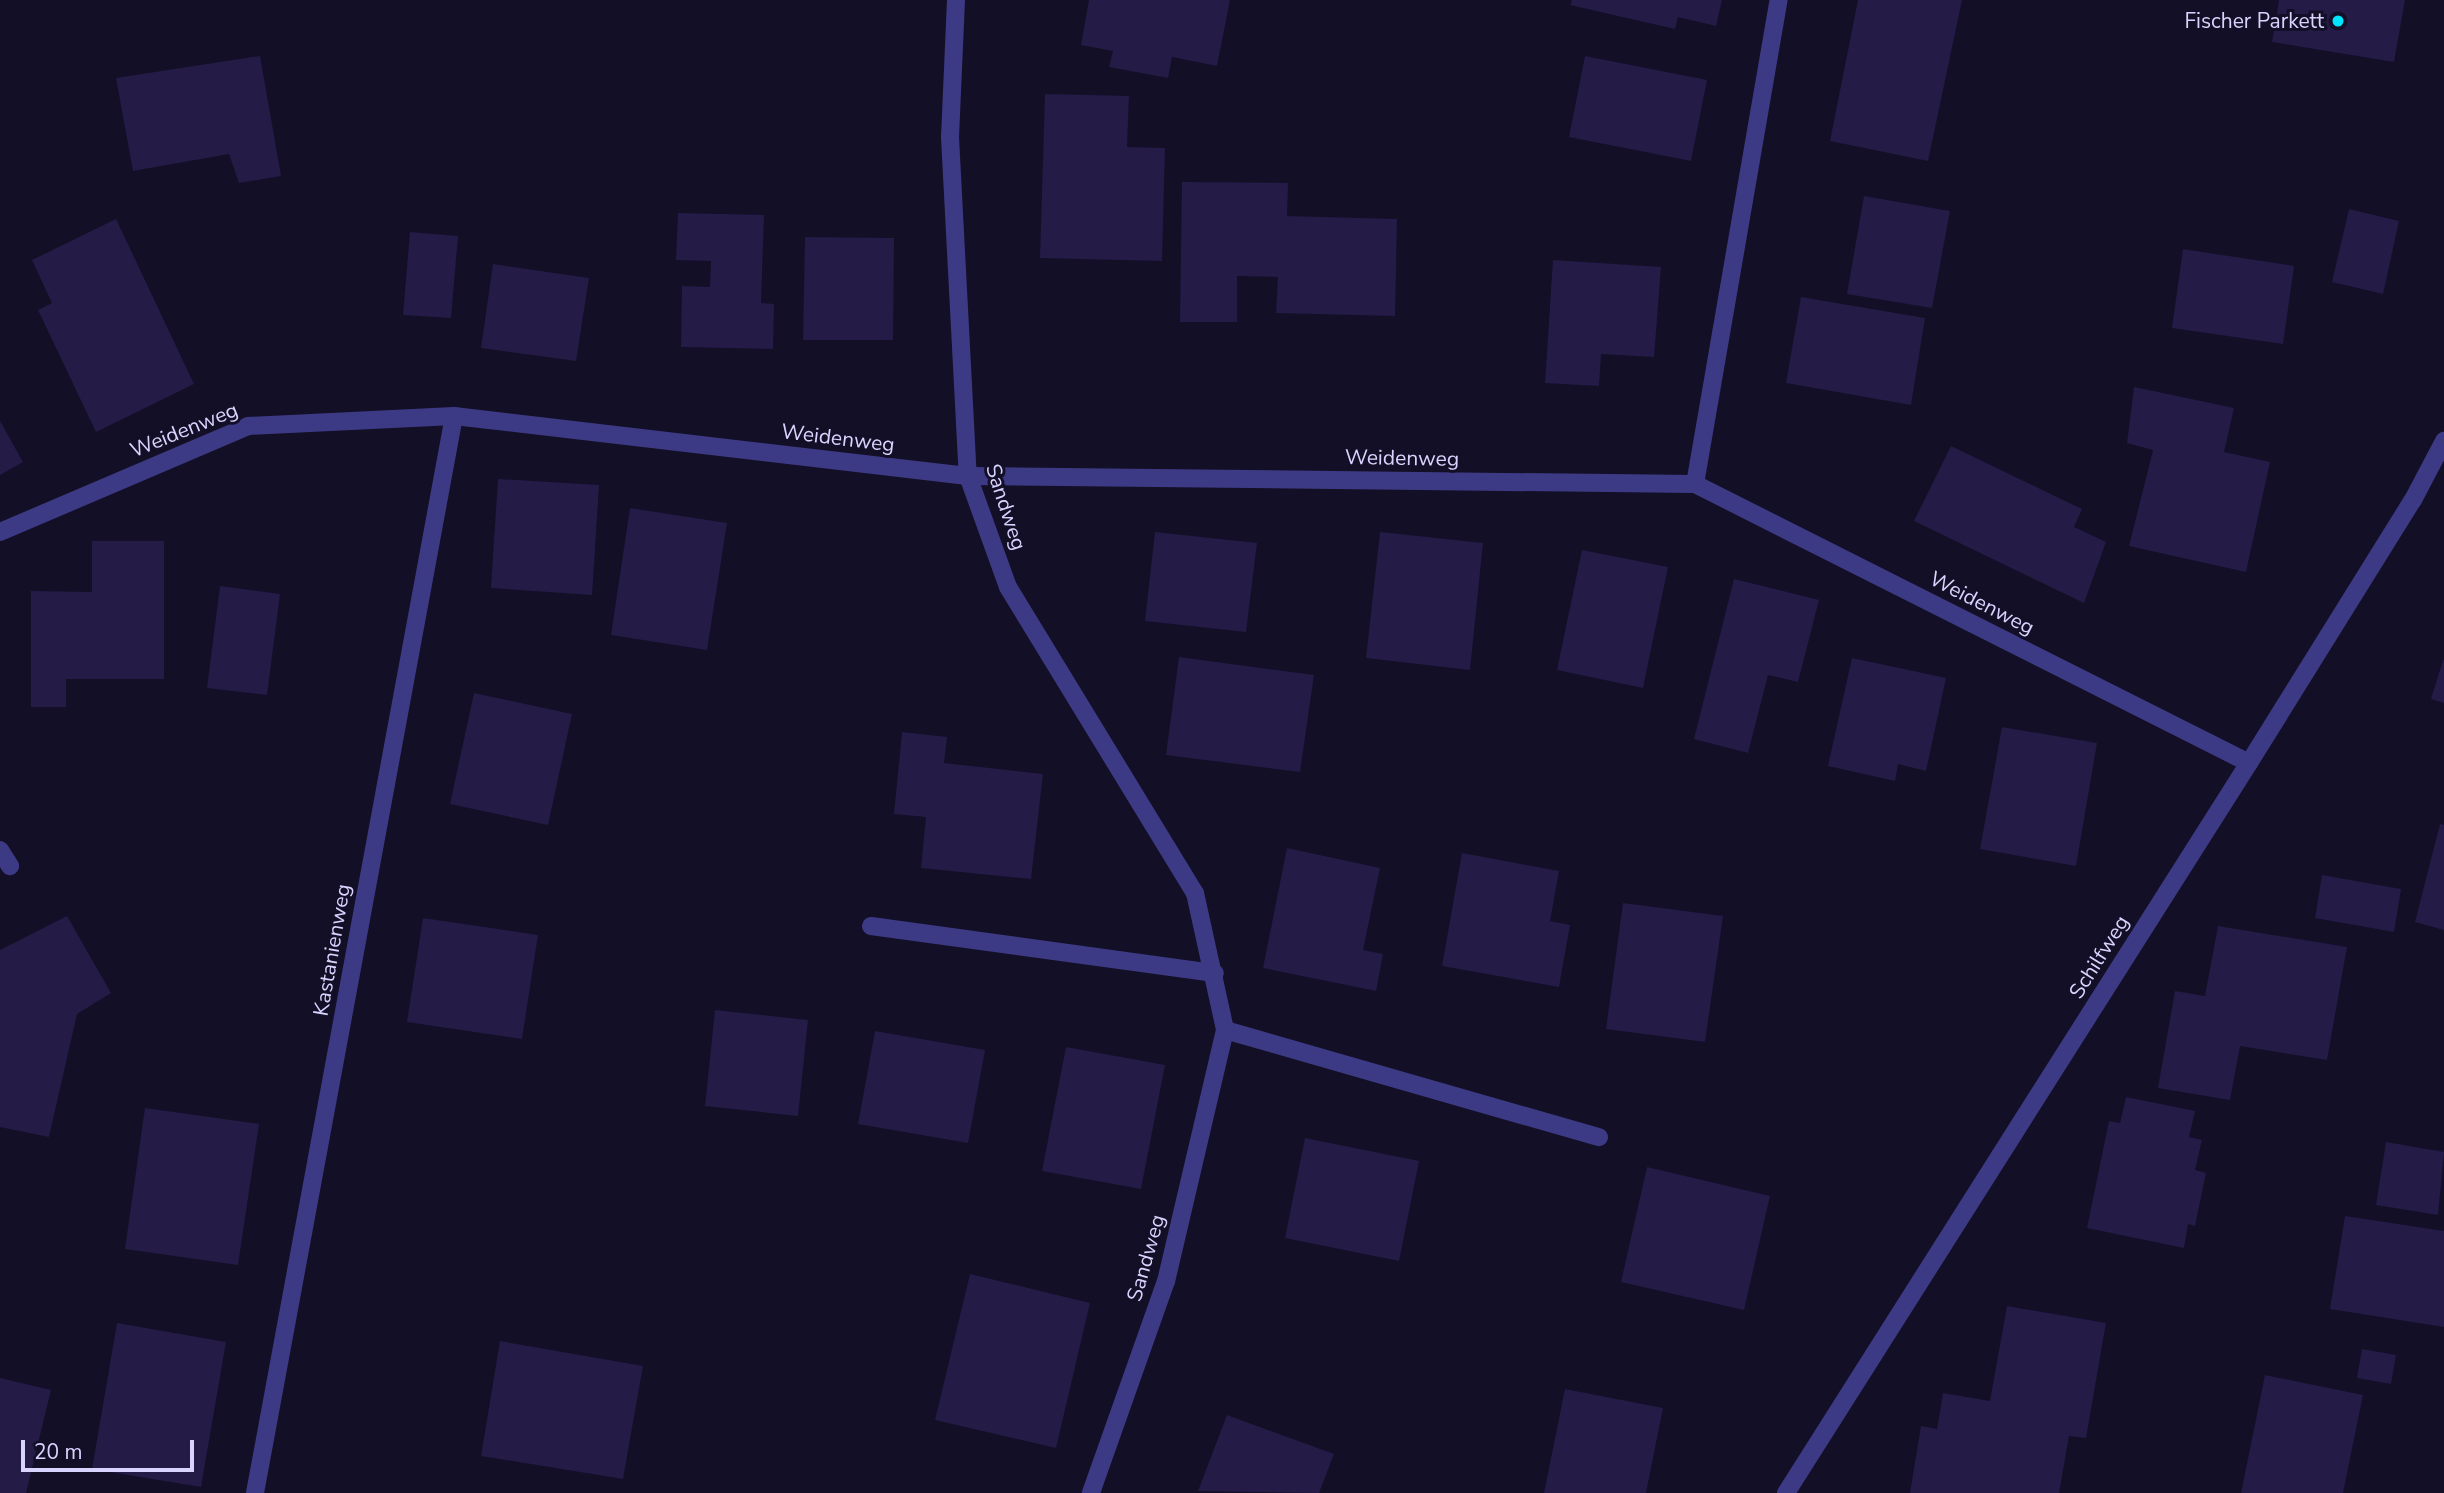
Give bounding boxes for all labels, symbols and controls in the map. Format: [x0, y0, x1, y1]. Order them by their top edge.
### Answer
place label: Fischer Parkett [2185, 8, 2324, 34]
marker: Fischer Parkett [2330, 13, 2346, 29]
street label: Weidenweg [126, 397, 242, 463]
street label: Weidenweg [780, 419, 896, 457]
street label: Weidenweg [1345, 444, 1459, 472]
street label: Sandweg [980, 461, 1032, 553]
street label: Weidenweg [1925, 566, 2039, 640]
street label: Kastanienweg [308, 882, 356, 1018]
street label: Schilfweg [2064, 911, 2134, 1003]
street label: Sandweg [1122, 1212, 1170, 1304]
scale bar [24, 1426, 198, 1470]
text: 20 m [34, 1438, 83, 1466]

